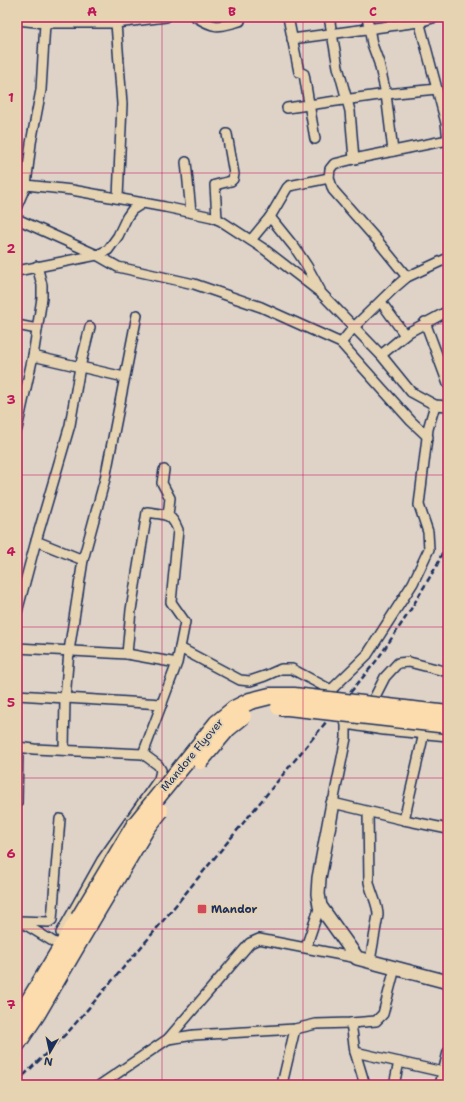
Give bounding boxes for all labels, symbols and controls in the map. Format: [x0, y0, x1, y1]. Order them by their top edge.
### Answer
text: A [87, 3, 97, 20]
text: B [228, 3, 236, 20]
text: C [369, 3, 377, 20]
text: 1 [8, 89, 14, 106]
text: 2 [6, 240, 16, 257]
text: 3 [6, 391, 16, 408]
text: 4 [6, 543, 16, 560]
text: 5 [7, 694, 15, 711]
street label: Mandore Flyover [157, 715, 227, 795]
text: 6 [6, 845, 16, 862]
place label: Mandor [211, 902, 258, 917]
marker: Mandor [196, 903, 208, 915]
text: 7 [6, 996, 16, 1013]
north arrow [30, 1032, 70, 1072]
text: N [43, 1053, 54, 1069]

